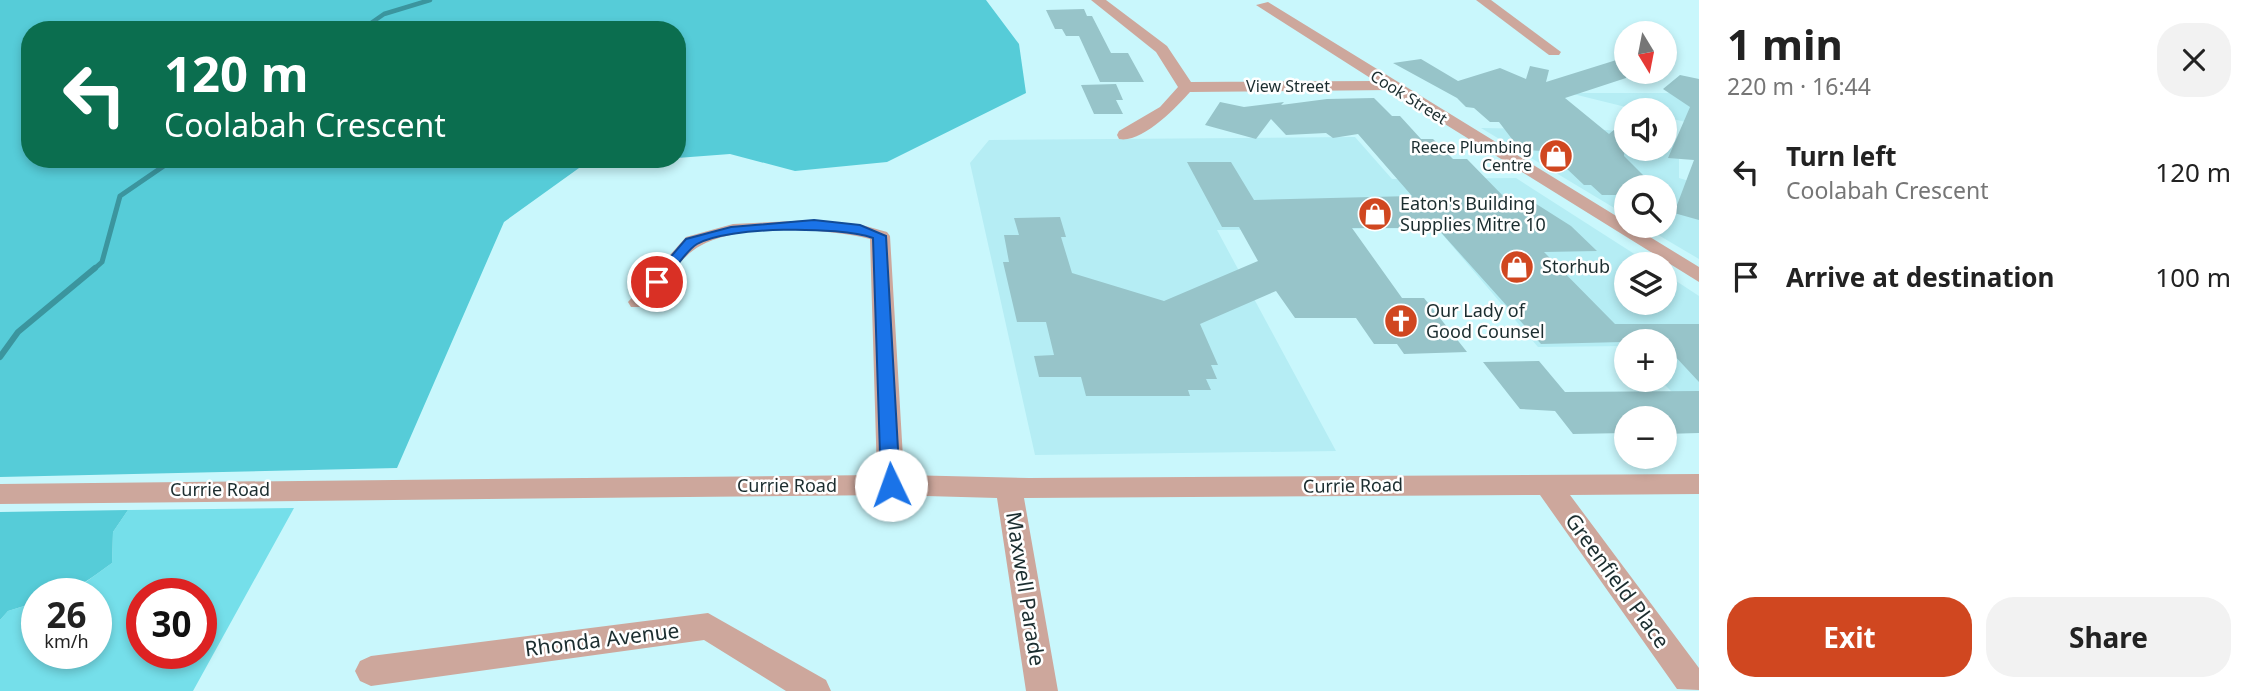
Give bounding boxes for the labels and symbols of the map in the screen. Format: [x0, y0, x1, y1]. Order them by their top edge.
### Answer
north arrow [1614, 21, 1676, 84]
street label: Cook Street [1366, 65, 1452, 129]
street label: View Street [1246, 75, 1330, 97]
place label: Reece Plumbing Centre [1411, 136, 1532, 176]
shop icon: Reece Plumbing Centre [1537, 137, 1575, 175]
place label: Eaton's Building Supplies Mitre 10 [1400, 191, 1546, 236]
shop icon: Eaton's Building Supplies Mitre 10 [1356, 195, 1394, 233]
shop icon: Storhub [1498, 248, 1536, 286]
pin [627, 252, 687, 312]
place label: Storhub [1542, 254, 1610, 278]
place label: Our Lady of Good Counsel [1426, 298, 1545, 343]
church icon: Our Lady of Good Counsel [1382, 302, 1420, 340]
position arrow [854, 448, 928, 522]
street label: Currie Road [1303, 472, 1403, 498]
street label: Currie Road [737, 473, 837, 497]
street label: Currie Road [170, 477, 270, 501]
street label: Greenfield Place [1559, 507, 1676, 653]
street label: Maxwell Parade [1000, 510, 1052, 668]
speed limit sign: 30 [126, 578, 217, 669]
street label: Rhonda Avenue [523, 616, 681, 662]

